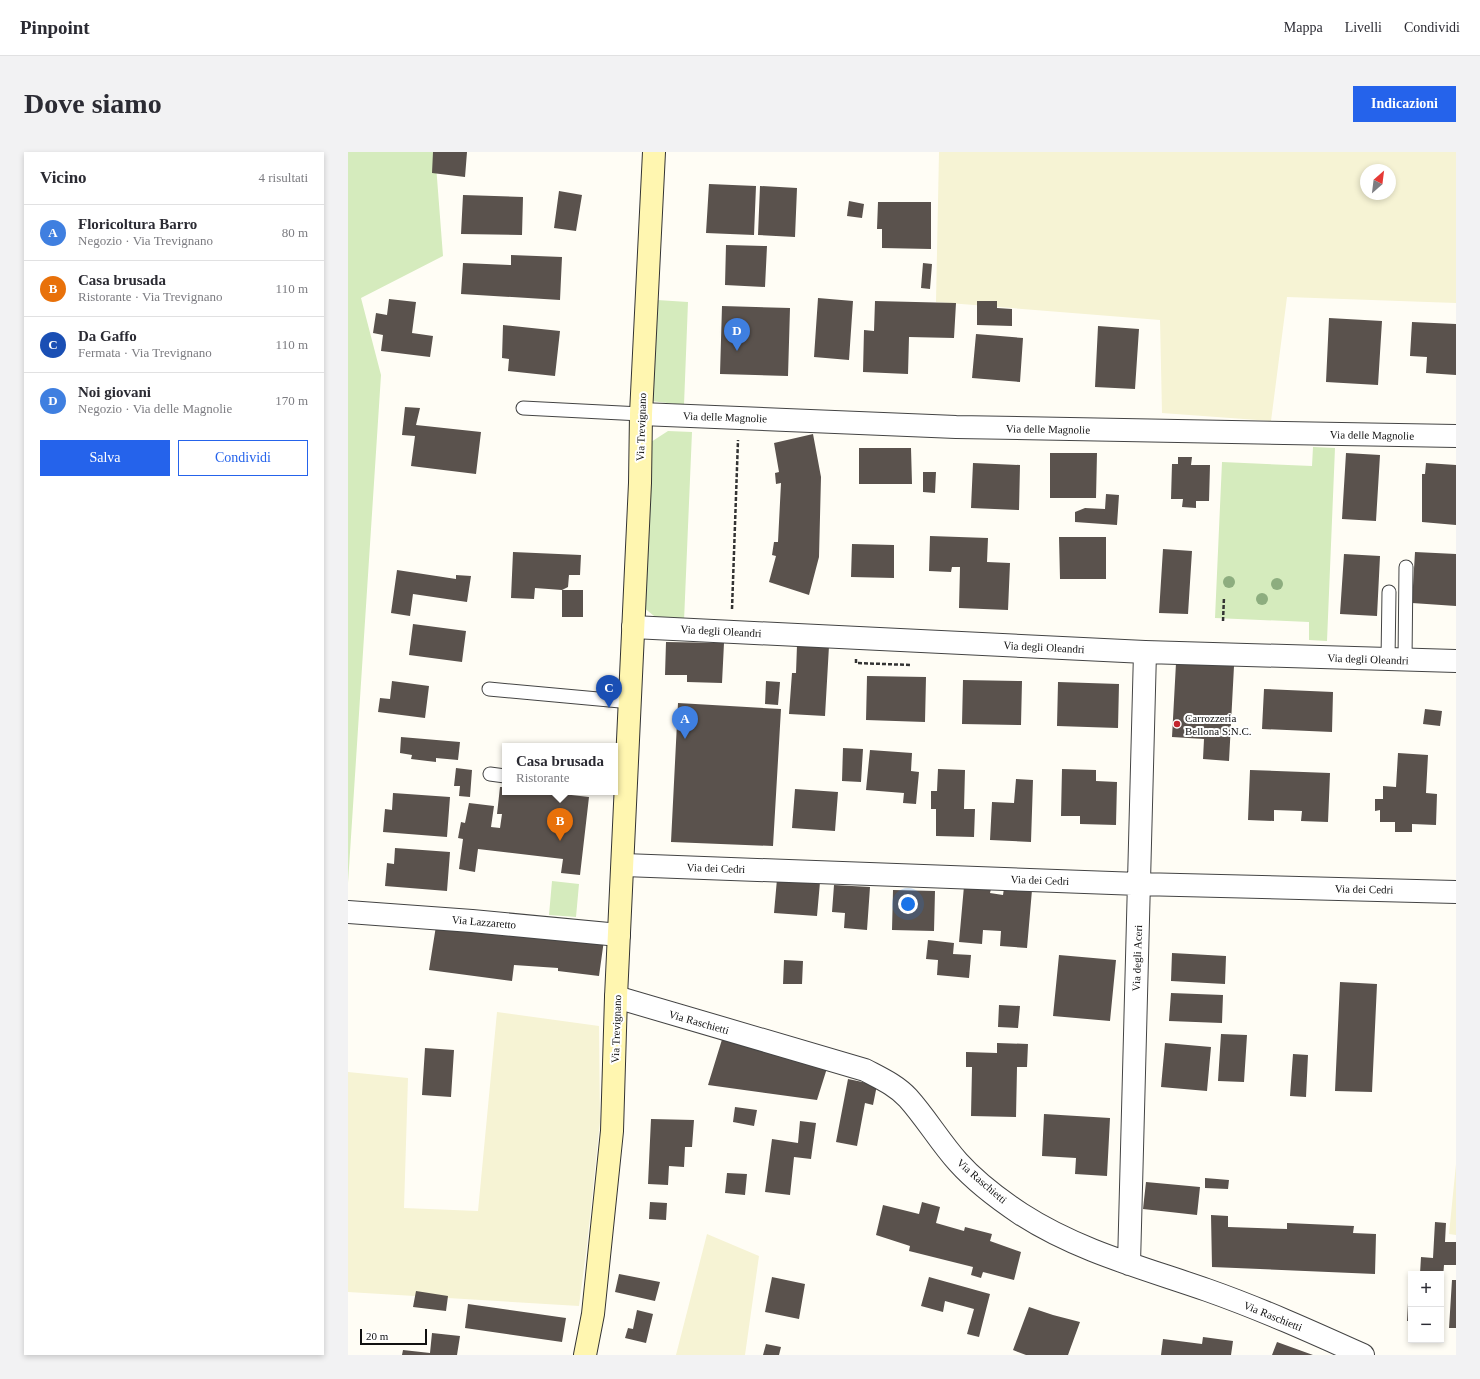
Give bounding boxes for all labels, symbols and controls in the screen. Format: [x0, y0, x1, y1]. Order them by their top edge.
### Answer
text: Pinpoint [20, 17, 90, 38]
text: Mappa [1284, 20, 1323, 35]
text: Livelli [1345, 20, 1382, 35]
text: Condividi [1404, 20, 1460, 35]
button: Indicazioni [1353, 86, 1456, 122]
text: Dove siamo [24, 88, 162, 119]
north arrow [1360, 164, 1396, 200]
text: Vicino [40, 168, 87, 187]
text: 4 risultati [259, 170, 308, 185]
text: Floricoltura Barro [78, 216, 197, 232]
text: A [48, 225, 58, 240]
text: 80 m [282, 225, 308, 240]
text: Negozio · Via Trevignano [78, 233, 213, 248]
text: Casa brusada [78, 272, 166, 288]
text: B [49, 281, 57, 296]
text: 110 m [276, 281, 308, 296]
text: Ristorante · Via Trevignano [78, 289, 223, 304]
pin: D [724, 318, 750, 351]
text: Da Gaffo [78, 328, 137, 344]
text: C [48, 337, 58, 352]
text: 110 m [276, 337, 308, 352]
text: Fermata · Via Trevignano [78, 345, 212, 360]
text: Noi giovani [78, 384, 151, 400]
street label: Via Trevignano [634, 392, 648, 461]
text: D [48, 393, 58, 408]
text: 170 m [275, 393, 308, 408]
text: Negozio · Via delle Magnolie [78, 401, 232, 416]
street label: Via delle Magnolie [683, 410, 767, 424]
street label: Via delle Magnolie [1006, 422, 1090, 436]
street label: Via delle Magnolie [1330, 428, 1414, 442]
button: Salva [40, 440, 170, 476]
button: Condividi [178, 440, 308, 476]
street label: Via degli Oleandri [680, 623, 762, 639]
street label: Via degli Oleandri [1003, 639, 1085, 655]
street label: Via degli Oleandri [1327, 652, 1409, 666]
pin: C [596, 675, 622, 708]
pin: A [672, 706, 698, 739]
place label: Carrozzeria Bellona S.N.C. [1185, 712, 1252, 737]
marker: Carrozzeria Bellona S.N.C. [1172, 719, 1182, 729]
popup [502, 743, 618, 795]
text: Casa brusada [516, 753, 604, 769]
text: Ristorante [516, 770, 569, 785]
pin: B [547, 808, 573, 841]
street label: Via dei Cedri [687, 861, 745, 875]
street label: Via dei Cedri [1011, 873, 1069, 887]
street label: Via dei Cedri [1335, 882, 1393, 896]
your location [898, 894, 918, 914]
street label: Via Lazzaretto [451, 913, 517, 931]
street label: Via degli Aceri [1130, 925, 1144, 991]
street label: Via Trevignano [609, 994, 623, 1063]
street label: Via Raschietti [668, 1008, 730, 1036]
street label: Via Raschietti [955, 1156, 1009, 1206]
map controls [1408, 1271, 1444, 1343]
button: + [1408, 1271, 1444, 1307]
street label: Via Raschietti [1242, 1299, 1304, 1333]
button: − [1408, 1307, 1444, 1343]
scale bar [360, 1327, 427, 1346]
text: 20 m [366, 1330, 388, 1342]

